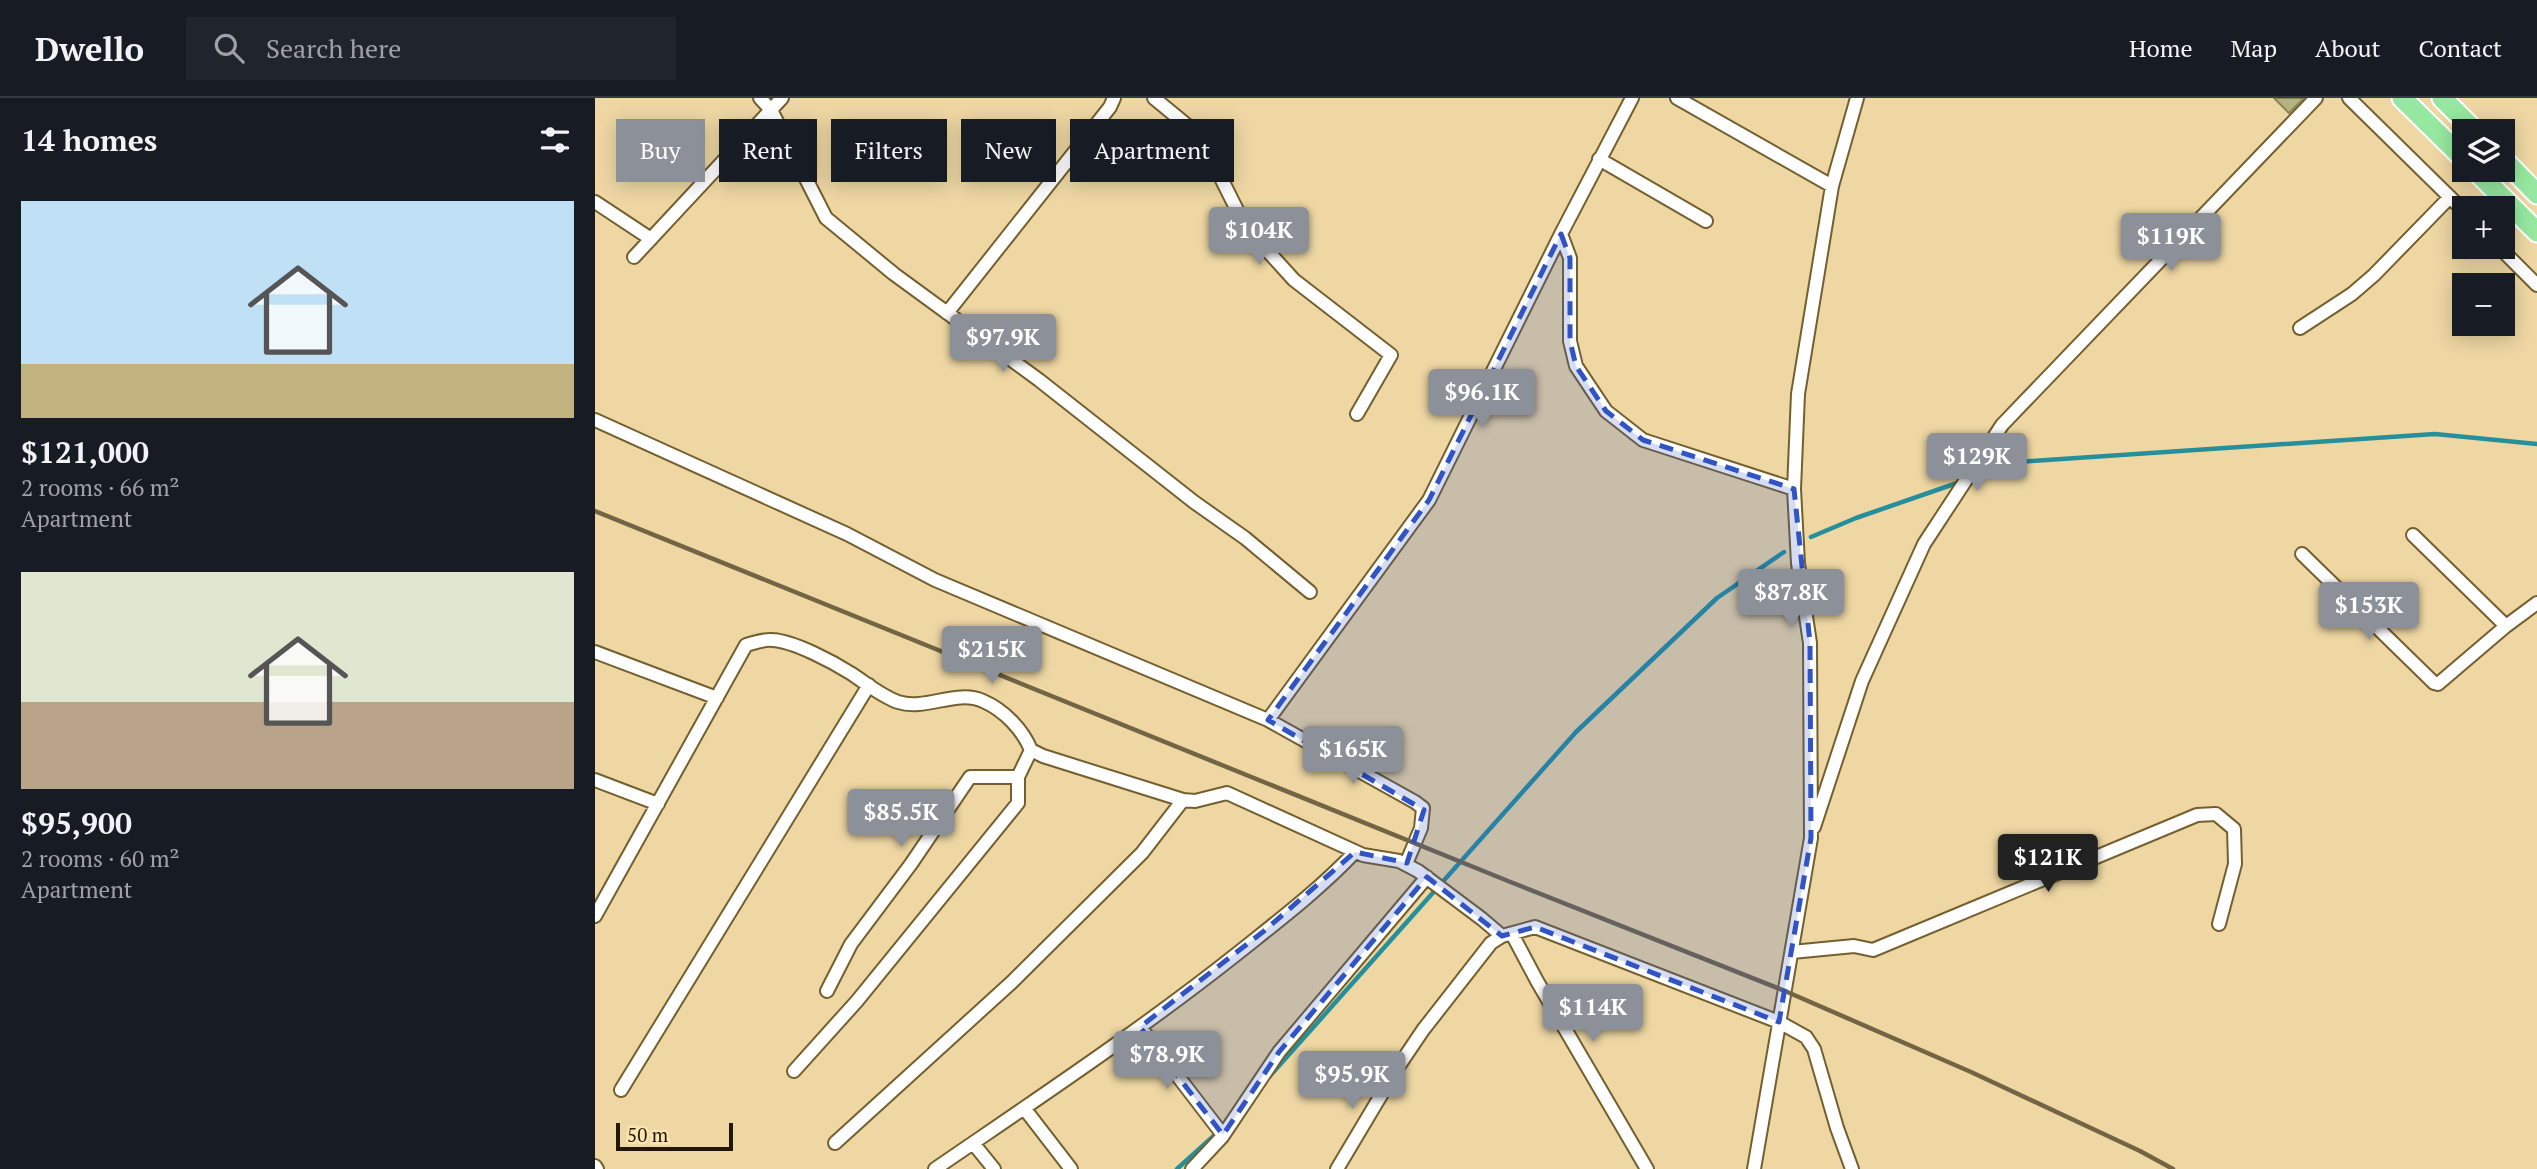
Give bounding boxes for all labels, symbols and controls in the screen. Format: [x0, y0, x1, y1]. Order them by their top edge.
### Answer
search box [186, 17, 676, 80]
text: Dwello [35, 27, 144, 70]
icon: search [210, 29, 248, 67]
text: Search here [266, 31, 401, 65]
text: Home [2129, 32, 2193, 64]
text: Map [2231, 32, 2277, 64]
text: About [2315, 32, 2381, 64]
text: Contact [2419, 32, 2502, 64]
chip: Buy [616, 119, 705, 182]
chip: Rent [719, 119, 817, 182]
chip: Filters [831, 119, 947, 182]
chip: New [961, 119, 1056, 182]
chip: Apartment [1070, 119, 1234, 182]
map controls [2452, 119, 2515, 336]
button: layers [2452, 119, 2515, 182]
text: 14 homes [21, 120, 157, 160]
icon: filters [536, 121, 574, 159]
button: + [2452, 196, 2515, 259]
pin: $104K [1210, 208, 1308, 267]
text: $104K [1225, 214, 1293, 245]
pin: $119K [2122, 214, 2220, 273]
text: $119K [2137, 220, 2205, 251]
icon: home [235, 247, 361, 373]
button: − [2452, 273, 2515, 336]
pin: $97.9K [946, 314, 1060, 374]
text: $97.9K [966, 321, 1040, 352]
pin: $96.1K [1425, 370, 1539, 429]
text: $96.1K [1444, 376, 1520, 407]
text: $121,000 [21, 432, 149, 472]
pin: $129K [1928, 434, 2026, 493]
text: $129K [1943, 440, 2011, 471]
text: 2 rooms · 66 m² [21, 472, 180, 503]
text: Apartment [21, 503, 132, 534]
pin: $87.8K [1734, 570, 1848, 629]
text: $87.8K [1754, 576, 1828, 607]
pin: $153K [2320, 582, 2418, 642]
text: $153K [2335, 589, 2403, 620]
icon: home [235, 618, 361, 744]
pin: $215K [943, 626, 1041, 686]
text: $215K [958, 633, 1026, 664]
pin: $165K [1304, 726, 1402, 786]
text: $165K [1319, 733, 1387, 764]
pin: $85.5K [844, 790, 958, 849]
text: $85.5K [863, 796, 939, 827]
text: $95,900 [21, 803, 132, 843]
pin: $121K [1999, 834, 2097, 894]
text: $121K [2014, 841, 2082, 872]
text: 2 rooms · 60 m² [21, 843, 180, 874]
text: Apartment [21, 874, 132, 905]
pin: $114K [1544, 984, 1642, 1044]
text: $114K [1559, 991, 1627, 1022]
pin: $78.9K [1110, 1032, 1224, 1091]
text: $78.9K [1129, 1038, 1205, 1069]
pin: $95.9K [1295, 1052, 1409, 1111]
text: $95.9K [1314, 1058, 1390, 1089]
scale bar [616, 1120, 733, 1152]
text: 50 m [627, 1122, 668, 1147]

